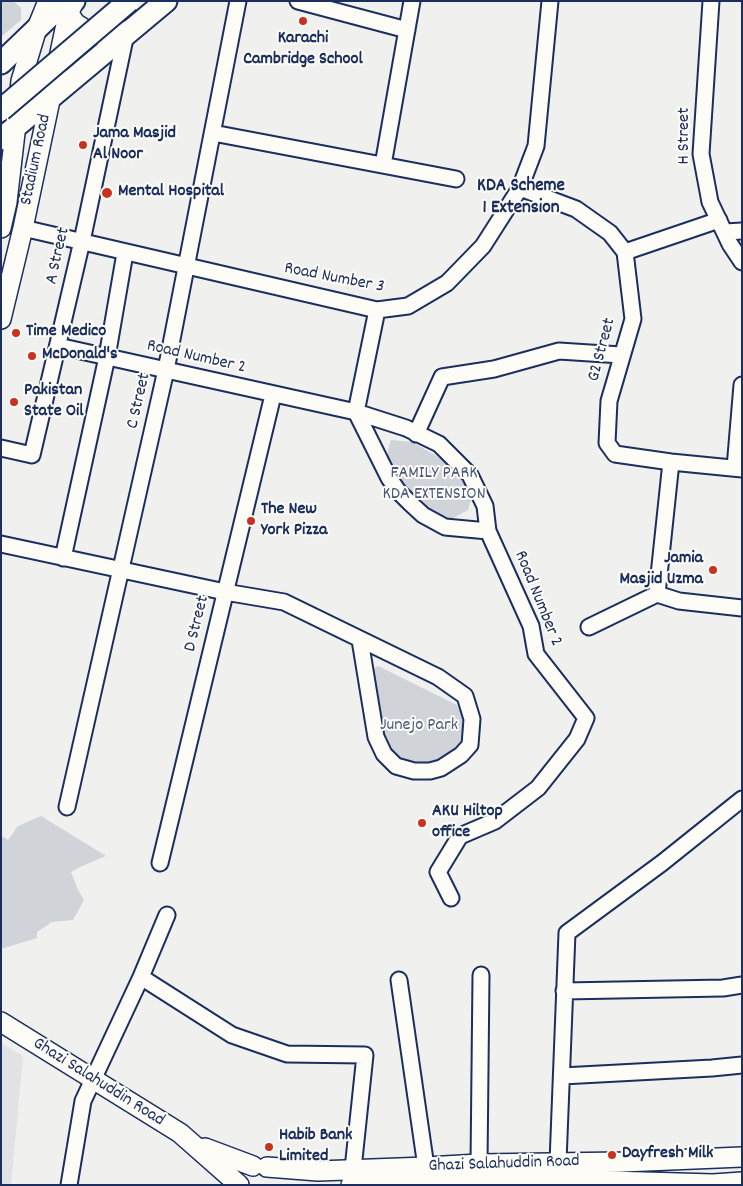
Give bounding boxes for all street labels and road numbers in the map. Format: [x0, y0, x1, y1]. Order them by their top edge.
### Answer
street label: H Street [675, 107, 697, 165]
street label: Stadium Road [17, 112, 57, 208]
street label: A Street [42, 225, 76, 287]
street label: Road Number 3 [282, 259, 386, 299]
street label: G2 Street [584, 316, 622, 384]
street label: Road Number 2 [144, 336, 248, 380]
street label: C Street [123, 371, 157, 431]
street label: Road Number 2 [508, 548, 566, 650]
street label: D Street [181, 594, 215, 654]
street label: Ghazi Salahuddin Road [28, 1034, 168, 1132]
street label: Ghazi Salahuddin Road [428, 1152, 580, 1178]

